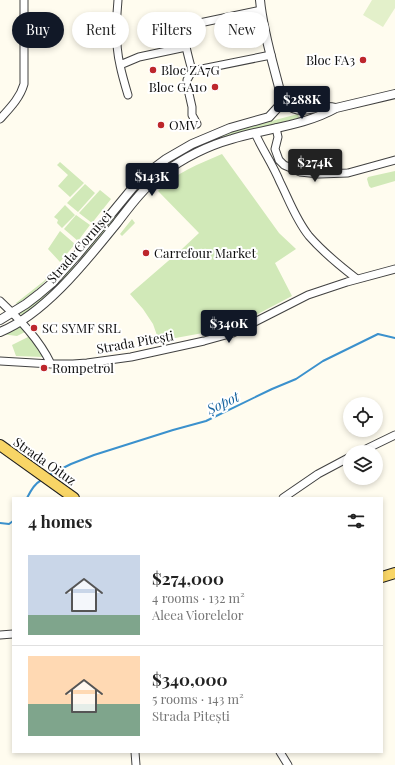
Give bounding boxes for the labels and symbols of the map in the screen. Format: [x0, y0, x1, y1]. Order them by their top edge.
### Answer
place label: Bloc FA3 [306, 51, 355, 68]
marker: Bloc FA3 [358, 55, 368, 65]
place label: Bloc ZA7G [161, 61, 220, 78]
marker: Bloc ZA7G [148, 65, 158, 75]
place label: Bloc GA10 [149, 78, 207, 95]
marker: Bloc GA10 [210, 82, 220, 92]
pin: $288K [274, 86, 330, 120]
place label: OMV [169, 116, 199, 133]
marker: OMV [156, 120, 166, 130]
pin: $274K [287, 149, 343, 183]
pin: $143K [124, 163, 180, 197]
street label: Strada Cornișei [42, 207, 115, 286]
place label: Carrefour Market [154, 244, 256, 261]
marker: Carrefour Market [141, 248, 151, 258]
pin: $340K [201, 310, 257, 344]
place label: SC SYMF SRL [42, 319, 121, 336]
marker: SC SYMF SRL [29, 323, 39, 333]
street label: Strada Pitești [95, 326, 175, 357]
place label: Rompetrol [52, 359, 114, 376]
marker: Rompetrol [39, 363, 49, 373]
water label: Șopot [203, 386, 243, 419]
street label: Strada Oituz [11, 433, 80, 488]

